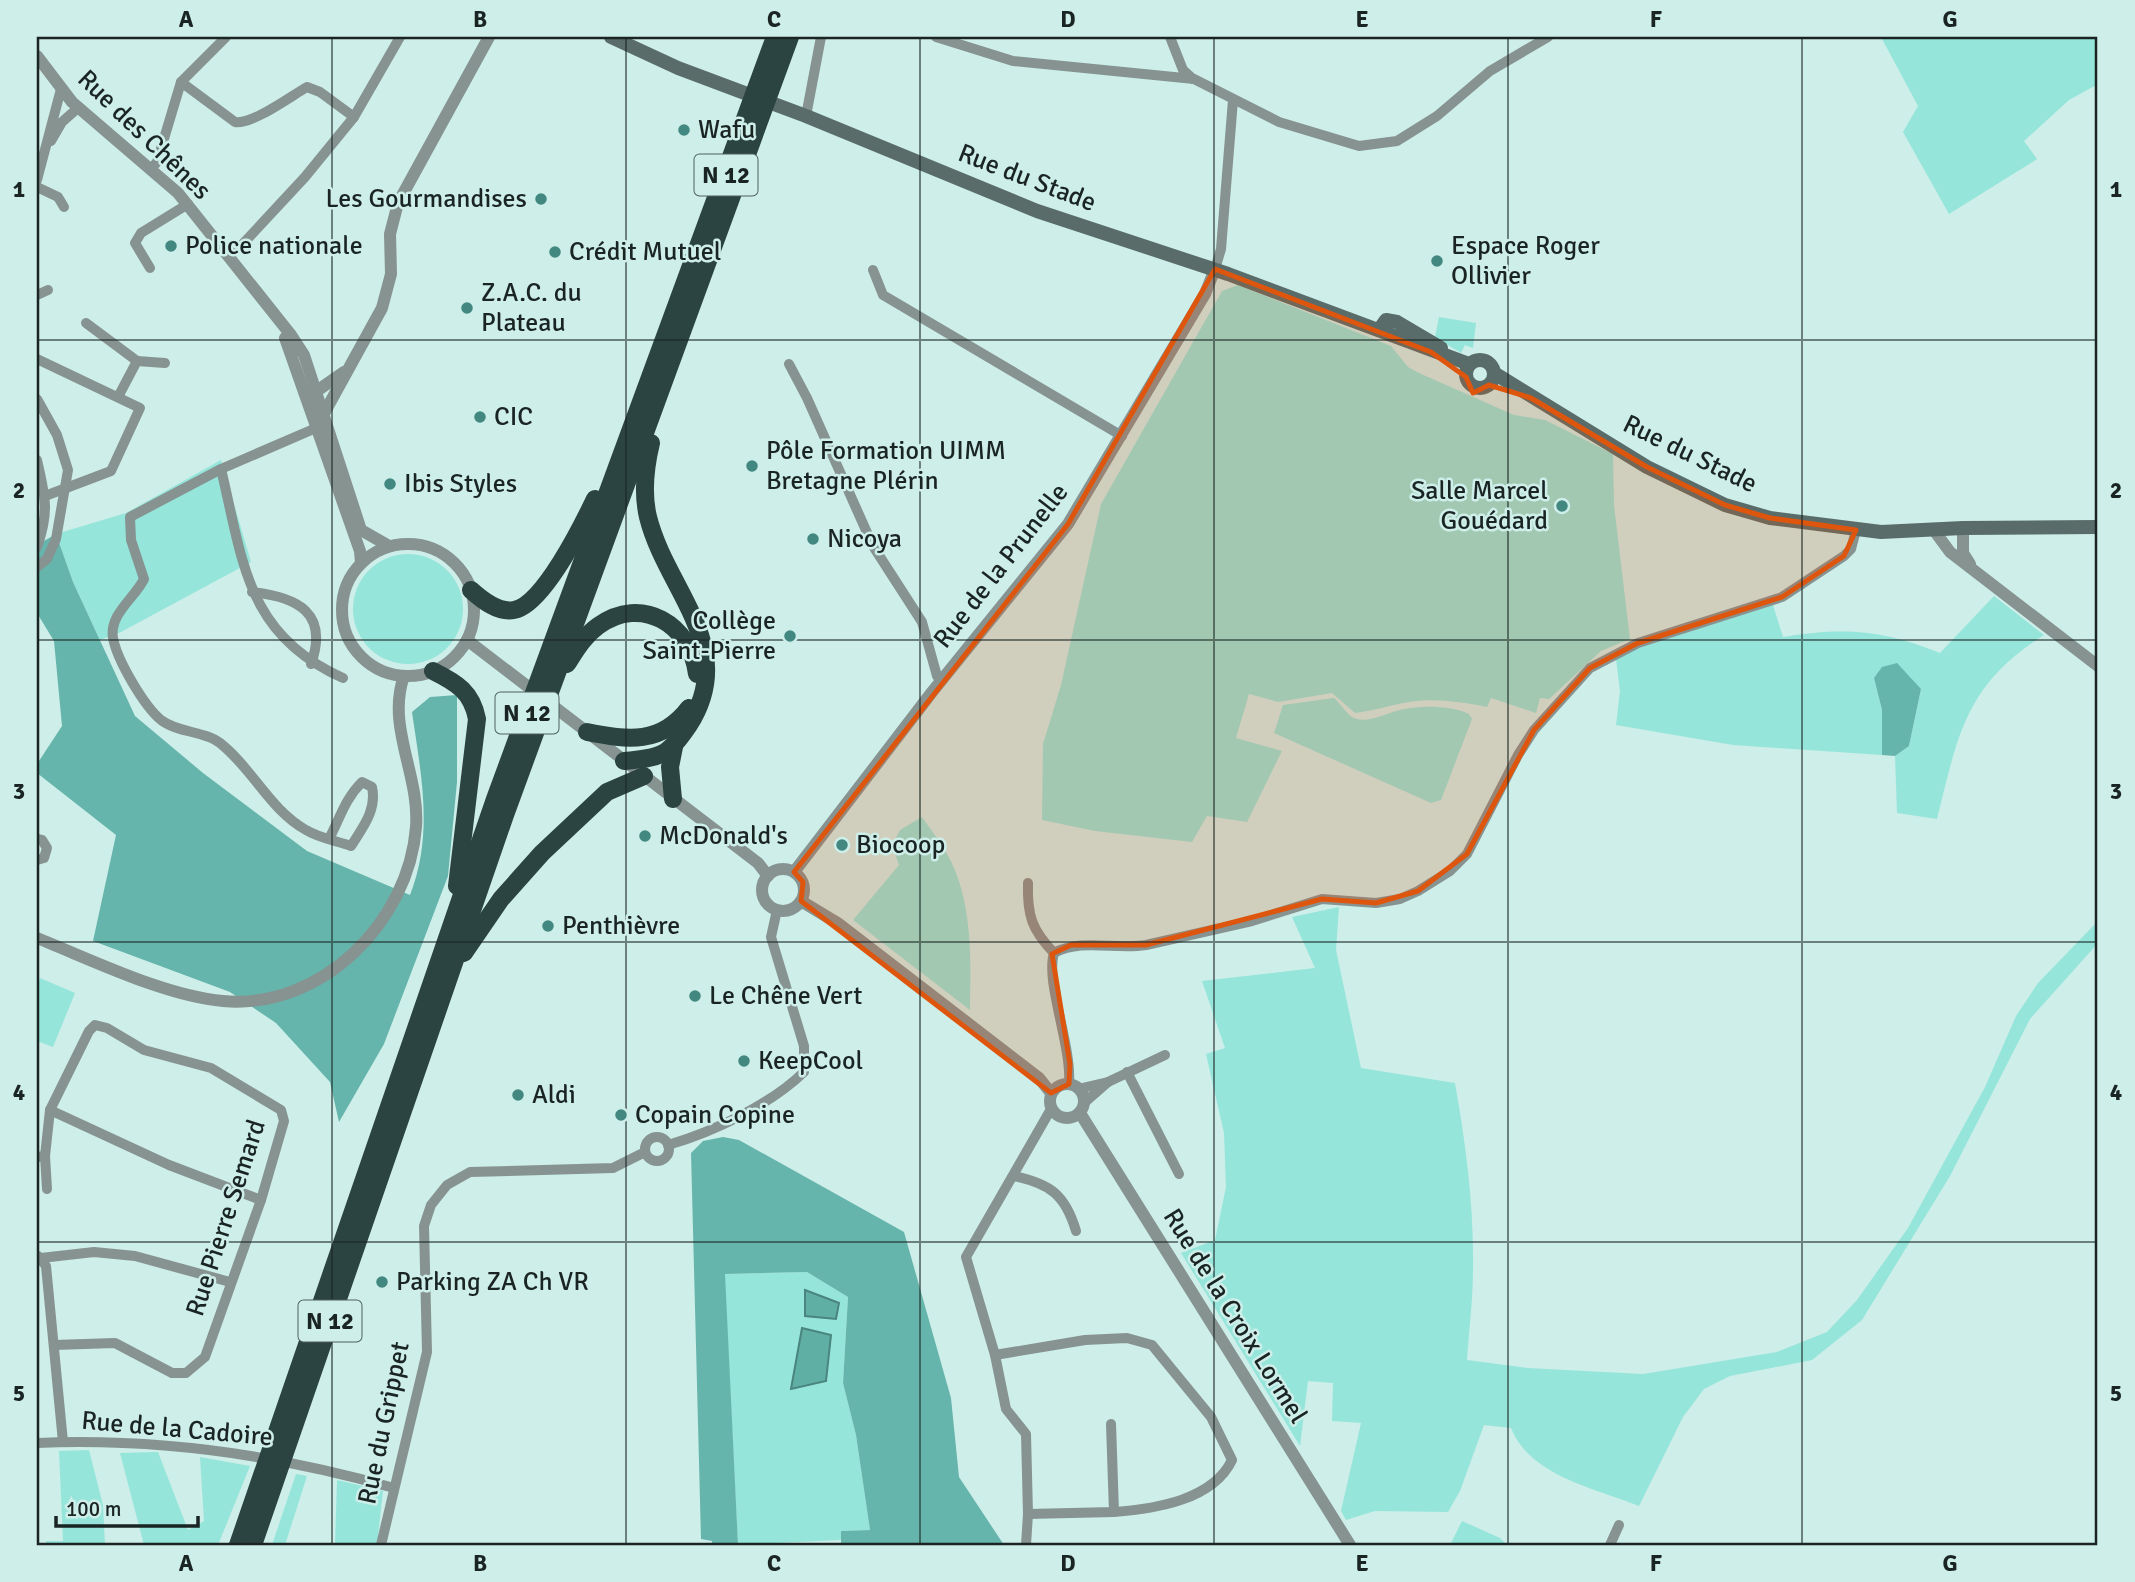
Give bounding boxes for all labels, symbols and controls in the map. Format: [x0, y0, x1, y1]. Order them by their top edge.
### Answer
text: A [179, 5, 194, 34]
text: B [473, 5, 487, 34]
text: C [767, 5, 781, 34]
text: D [1060, 5, 1076, 34]
text: E [1355, 5, 1369, 34]
text: F [1650, 5, 1662, 34]
text: G [1942, 5, 1958, 34]
street label: Rue des Chênes [71, 63, 217, 207]
place label: Wafu [698, 114, 755, 146]
marker: Wafu [676, 122, 692, 138]
street label: Rue du Stade [954, 137, 1100, 219]
road number: N 12 [694, 154, 758, 196]
text: 1 [13, 175, 25, 204]
text: 1 [2110, 175, 2122, 204]
place label: Les Gourmandises [325, 183, 527, 215]
marker: Les Gourmandises [533, 191, 549, 207]
place label: Police nationale [185, 230, 363, 262]
place label: Espace Roger Ollivier [1451, 230, 1600, 292]
place label: Crédit Mutuel [569, 236, 721, 268]
marker: Police nationale [163, 238, 179, 254]
marker: Crédit Mutuel [547, 244, 563, 260]
marker: Espace Roger Ollivier [1429, 253, 1445, 269]
place label: Z.A.C. du Plateau [481, 277, 582, 339]
marker: Z.A.C. du Plateau [459, 300, 475, 316]
place label: CIC [494, 401, 533, 433]
street label: Rue du Stade [1618, 408, 1762, 500]
marker: CIC [472, 409, 488, 425]
place label: Pôle Formation UIMM Bretagne Plérin [766, 435, 1006, 497]
marker: Pôle Formation UIMM Bretagne Plérin [744, 458, 760, 474]
place label: Ibis Styles [404, 468, 517, 500]
place label: Salle Marcel Gouédard [1411, 475, 1548, 537]
text: 2 [13, 476, 25, 505]
marker: Ibis Styles [382, 476, 398, 492]
text: 2 [2110, 476, 2122, 505]
street label: Rue de la Prunelle [927, 477, 1075, 655]
marker: Salle Marcel Gouédard [1554, 498, 1570, 514]
place label: Nicoya [827, 523, 902, 555]
marker: Nicoya [805, 531, 821, 547]
place label: Collège Saint-Pierre [642, 605, 776, 667]
marker: Collège Saint-Pierre [782, 628, 798, 644]
road number: N 12 [496, 692, 558, 734]
text: 3 [13, 777, 25, 806]
text: 3 [2110, 777, 2122, 806]
place label: McDonald's [659, 820, 788, 852]
marker: McDonald's [637, 828, 653, 844]
place label: Biocoop [856, 829, 945, 861]
marker: Biocoop [834, 837, 850, 853]
place label: Penthièvre [562, 910, 680, 942]
marker: Penthièvre [540, 918, 556, 934]
place label: Le Chêne Vert [709, 980, 862, 1012]
marker: Le Chêne Vert [687, 988, 703, 1004]
place label: KeepCool [758, 1045, 863, 1077]
marker: KeepCool [736, 1053, 752, 1069]
text: 4 [13, 1078, 25, 1107]
text: 4 [2110, 1078, 2122, 1107]
place label: Aldi [532, 1079, 576, 1111]
marker: Aldi [510, 1087, 526, 1103]
place label: Copain Copine [635, 1099, 795, 1131]
marker: Copain Copine [613, 1107, 629, 1123]
street label: Rue Pierre Semard [179, 1116, 273, 1320]
street label: Rue de la Croix Lormel [1156, 1203, 1314, 1429]
place label: Parking ZA Ch VR [396, 1266, 589, 1298]
marker: Parking ZA Ch VR [374, 1274, 390, 1290]
road number: N 12 [298, 1301, 362, 1342]
street label: Rue du Grippet [351, 1339, 417, 1507]
text: 5 [13, 1379, 25, 1408]
text: 5 [2110, 1379, 2122, 1408]
street label: Rue de la Cadoire [80, 1405, 274, 1453]
scale bar [56, 1484, 198, 1528]
text: 100 m [66, 1496, 121, 1522]
text: A [179, 1549, 194, 1578]
text: B [473, 1549, 487, 1578]
text: C [767, 1549, 781, 1578]
text: D [1060, 1549, 1076, 1578]
text: E [1355, 1549, 1369, 1578]
text: F [1650, 1549, 1662, 1578]
text: G [1942, 1549, 1958, 1578]

